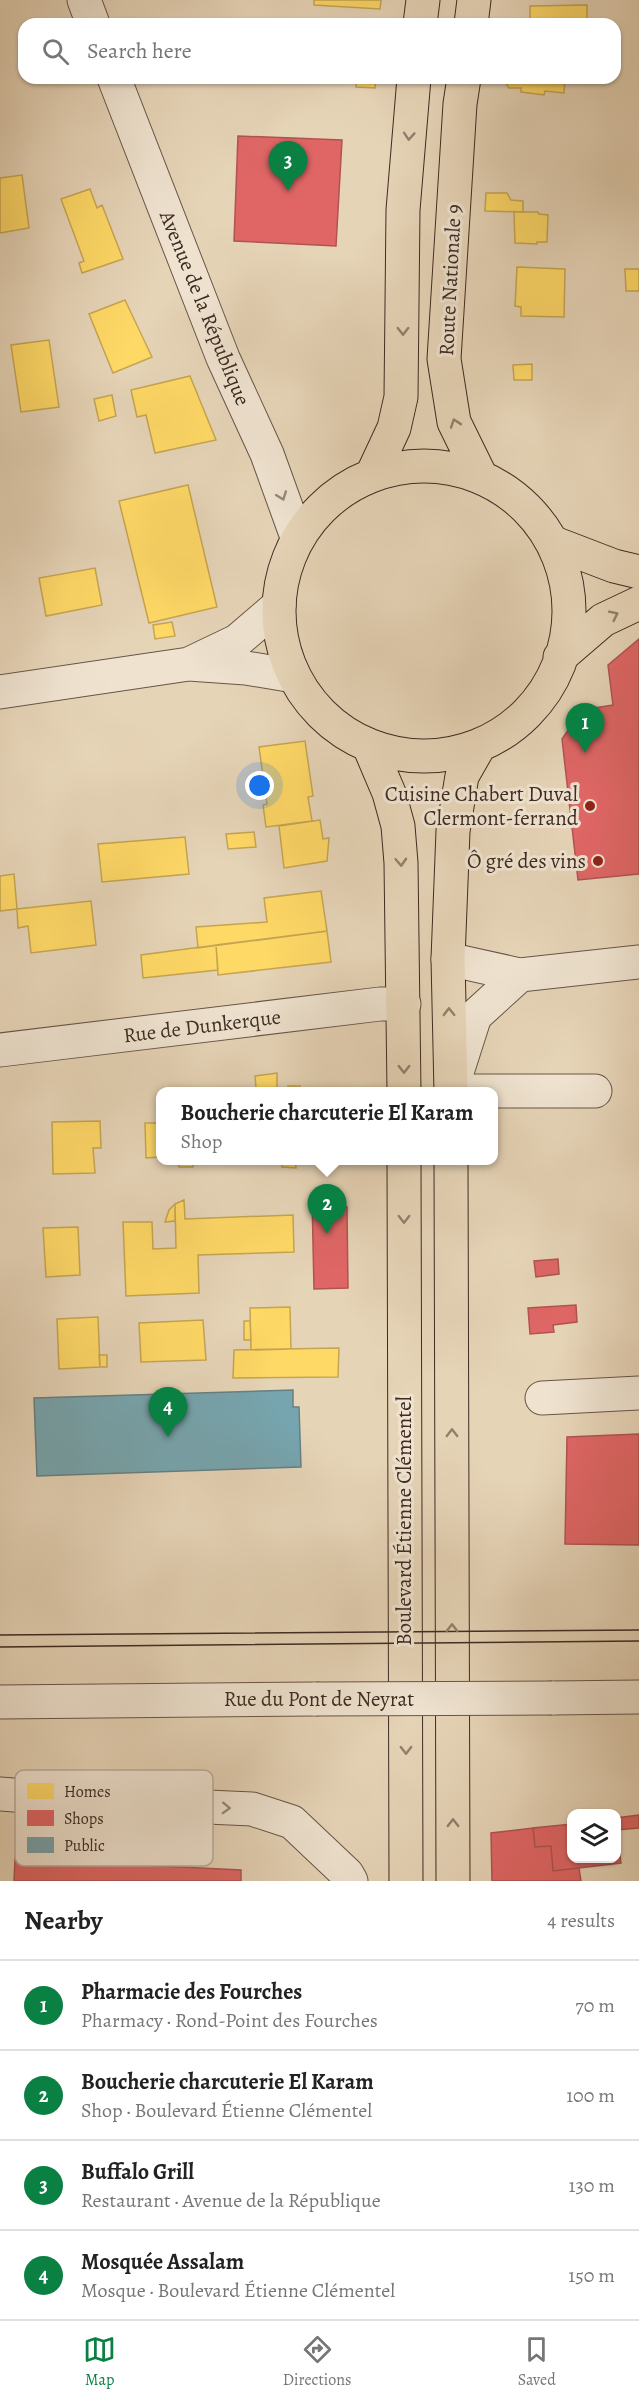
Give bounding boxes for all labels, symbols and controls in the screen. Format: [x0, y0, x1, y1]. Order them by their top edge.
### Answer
search box [18, 18, 621, 84]
icon: search [39, 35, 72, 68]
text: Search here [87, 36, 192, 66]
one-way arrow [402, 132, 415, 141]
pin: 3 [268, 142, 308, 191]
street label: Route Nationale 9 [432, 203, 468, 357]
street label: Avenue de la République [153, 205, 257, 410]
one-way arrow [397, 327, 409, 336]
one-way arrow [450, 418, 463, 428]
one-way arrow [275, 490, 288, 500]
one-way arrow [608, 610, 619, 622]
pin: 1 [566, 704, 604, 753]
your location [245, 771, 274, 800]
place label: Cuisine Chabert Duval Clermont-ferrand [385, 780, 579, 832]
marker: Cuisine Chabert Duval Clermont-ferrand [583, 799, 597, 813]
place label: Ô gré des vins [467, 847, 586, 875]
marker: Ô gré des vins [591, 854, 605, 868]
one-way arrow [394, 857, 407, 866]
street label: Rue de Dunkerque [122, 1002, 282, 1050]
one-way arrow [443, 1008, 456, 1017]
one-way arrow [398, 1064, 410, 1073]
popup [156, 1087, 498, 1165]
text: Boucherie charcuterie El Karam [181, 1098, 473, 1128]
text: Shop [181, 1128, 222, 1155]
pin: 2 [308, 1184, 346, 1234]
one-way arrow [398, 1214, 410, 1223]
pin: 4 [148, 1388, 188, 1437]
street label: Boulevard Étienne Clémentel [390, 1396, 418, 1646]
one-way arrow [446, 1428, 458, 1437]
one-way arrow [446, 1623, 458, 1632]
street label: Rue du Pont de Neyrat [224, 1685, 414, 1713]
one-way arrow [399, 1745, 412, 1754]
legend [15, 1770, 213, 1866]
text: Homes [64, 1781, 111, 1803]
one-way arrow [222, 1801, 231, 1814]
text: Shops [64, 1808, 104, 1830]
map controls [567, 1809, 621, 1863]
button: layers [567, 1809, 621, 1863]
one-way arrow [447, 1818, 459, 1827]
text: Public [64, 1835, 105, 1857]
text: Nearby [24, 1903, 103, 1938]
text: 4 results [547, 1907, 615, 1934]
text: Pharmacie des Fourches [81, 1977, 302, 2007]
text: 1 [40, 1992, 47, 2019]
text: 70 m [575, 1992, 615, 2019]
text: Pharmacy · Rond-Point des Fourches [81, 2007, 378, 2034]
text: Boucherie charcuterie El Karam [81, 2067, 374, 2097]
text: 2 [39, 2082, 48, 2109]
text: 100 m [566, 2082, 615, 2109]
text: Shop · Boulevard Étienne Clémentel [81, 2097, 372, 2124]
text: Buffalo Grill [81, 2157, 194, 2187]
text: 3 [39, 2172, 48, 2199]
text: 130 m [569, 2172, 615, 2199]
text: Restaurant · Avenue de la République [81, 2187, 381, 2214]
text: Mosquée Assalam [81, 2247, 244, 2277]
text: 4 [39, 2262, 48, 2289]
text: 150 m [568, 2262, 615, 2289]
text: Mosque · Boulevard Étienne Clémentel [81, 2277, 395, 2304]
tab: Map [83, 2333, 116, 2391]
tab: Directions [283, 2333, 351, 2391]
tab: Saved [518, 2333, 556, 2391]

